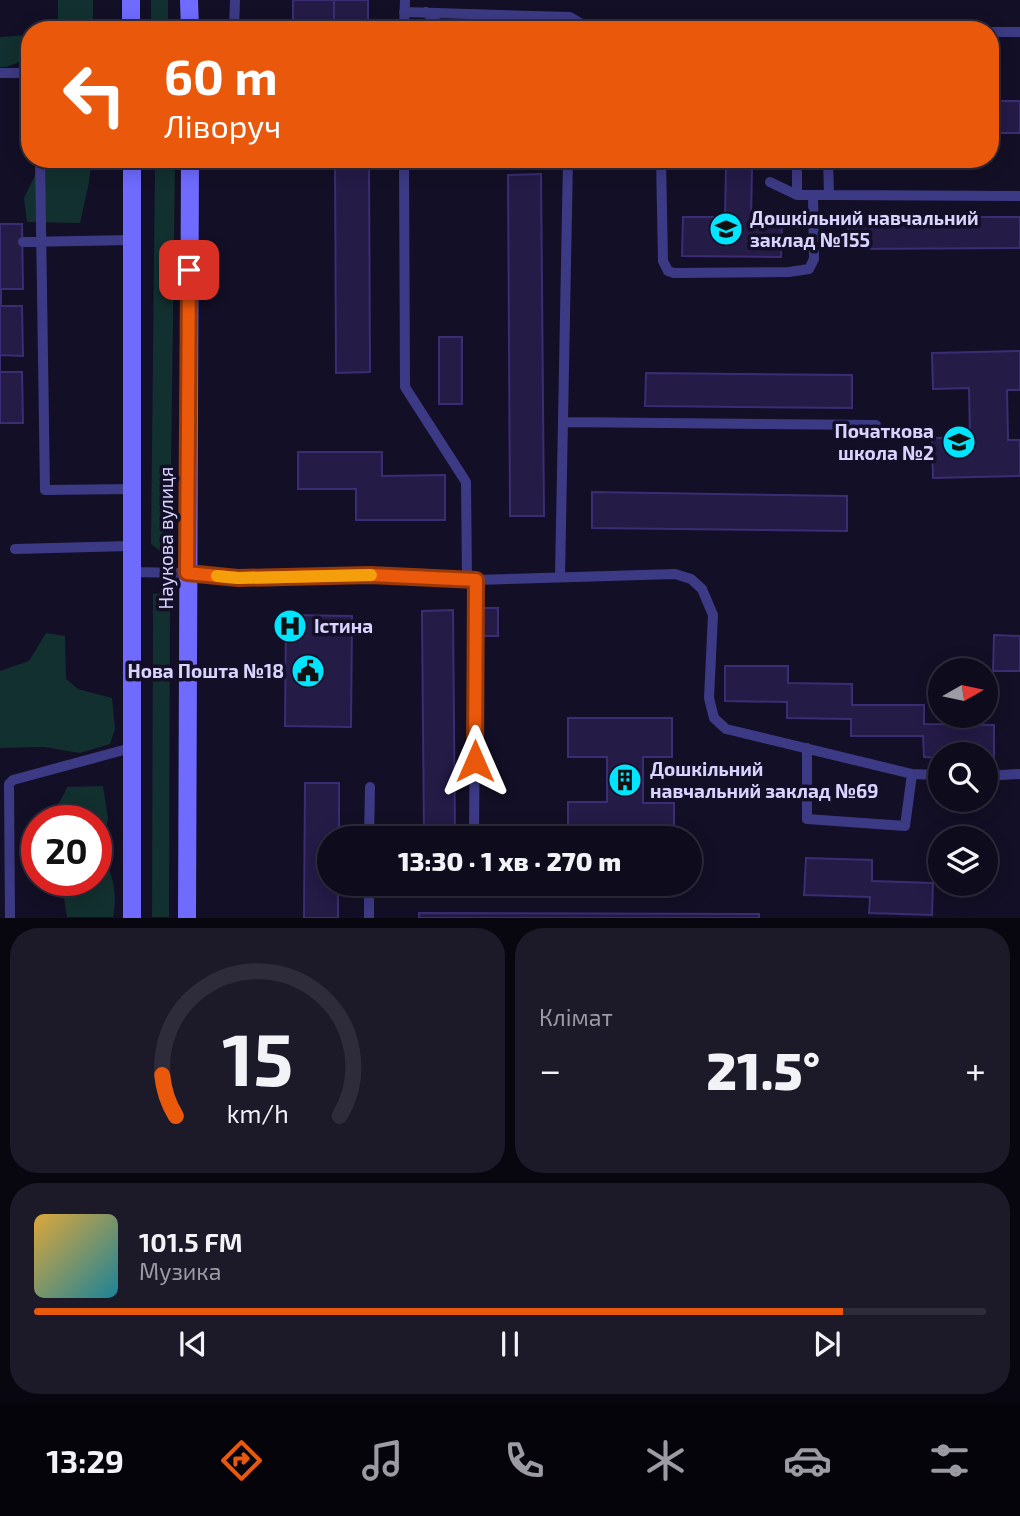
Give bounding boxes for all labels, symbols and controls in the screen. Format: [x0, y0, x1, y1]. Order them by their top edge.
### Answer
text: 60 m [164, 46, 278, 105]
icon: left [49, 49, 140, 140]
text: Ліворуч [164, 106, 281, 144]
place label: Дошкільний навчальний заклад №155 [750, 206, 979, 251]
school or university icon: Дошкільний навчальний заклад №155 [707, 210, 745, 248]
pin [159, 240, 219, 300]
icon: arrive [170, 251, 208, 289]
place label: Початкова школа №2 [834, 419, 934, 464]
school or university icon: Початкова школа №2 [940, 423, 978, 461]
street label: Наукова вулиця [154, 467, 178, 609]
hospital icon: Істина [271, 607, 309, 645]
place label: Істина [314, 614, 373, 637]
public building icon: Нова Пошта №18 [289, 652, 327, 690]
north arrow [928, 658, 998, 728]
map controls [928, 658, 998, 896]
place label: Нова Пошта №18 [127, 659, 284, 682]
position arrow [438, 724, 512, 798]
button: search [928, 742, 998, 812]
place label: Дошкільний навчальний заклад №69 [650, 757, 878, 802]
building icon: Дошкільний навчальний заклад №69 [606, 761, 644, 799]
speed limit sign: 20 [21, 805, 112, 896]
button: layers [928, 826, 998, 896]
text: 13:30 · 1 хв · 270 m [398, 845, 621, 876]
text: Клімат [539, 1003, 613, 1031]
text: 15 [222, 1014, 293, 1102]
text: 21.5° [706, 1038, 820, 1100]
text: − [539, 1046, 561, 1092]
text: + [965, 1046, 986, 1092]
text: km/h [226, 1098, 289, 1128]
text: 101.5 FM [139, 1226, 242, 1257]
text: Музика [139, 1257, 221, 1285]
icon: previous [174, 1325, 212, 1363]
icon: pause [491, 1325, 529, 1363]
icon: next [808, 1325, 846, 1363]
icon: directions [217, 1436, 266, 1485]
icon: music [358, 1436, 407, 1485]
icon: phone [500, 1436, 549, 1485]
icon: climate [641, 1436, 690, 1485]
icon: car [783, 1436, 832, 1485]
icon: filters [925, 1436, 974, 1485]
text: 13:29 [46, 1441, 124, 1479]

